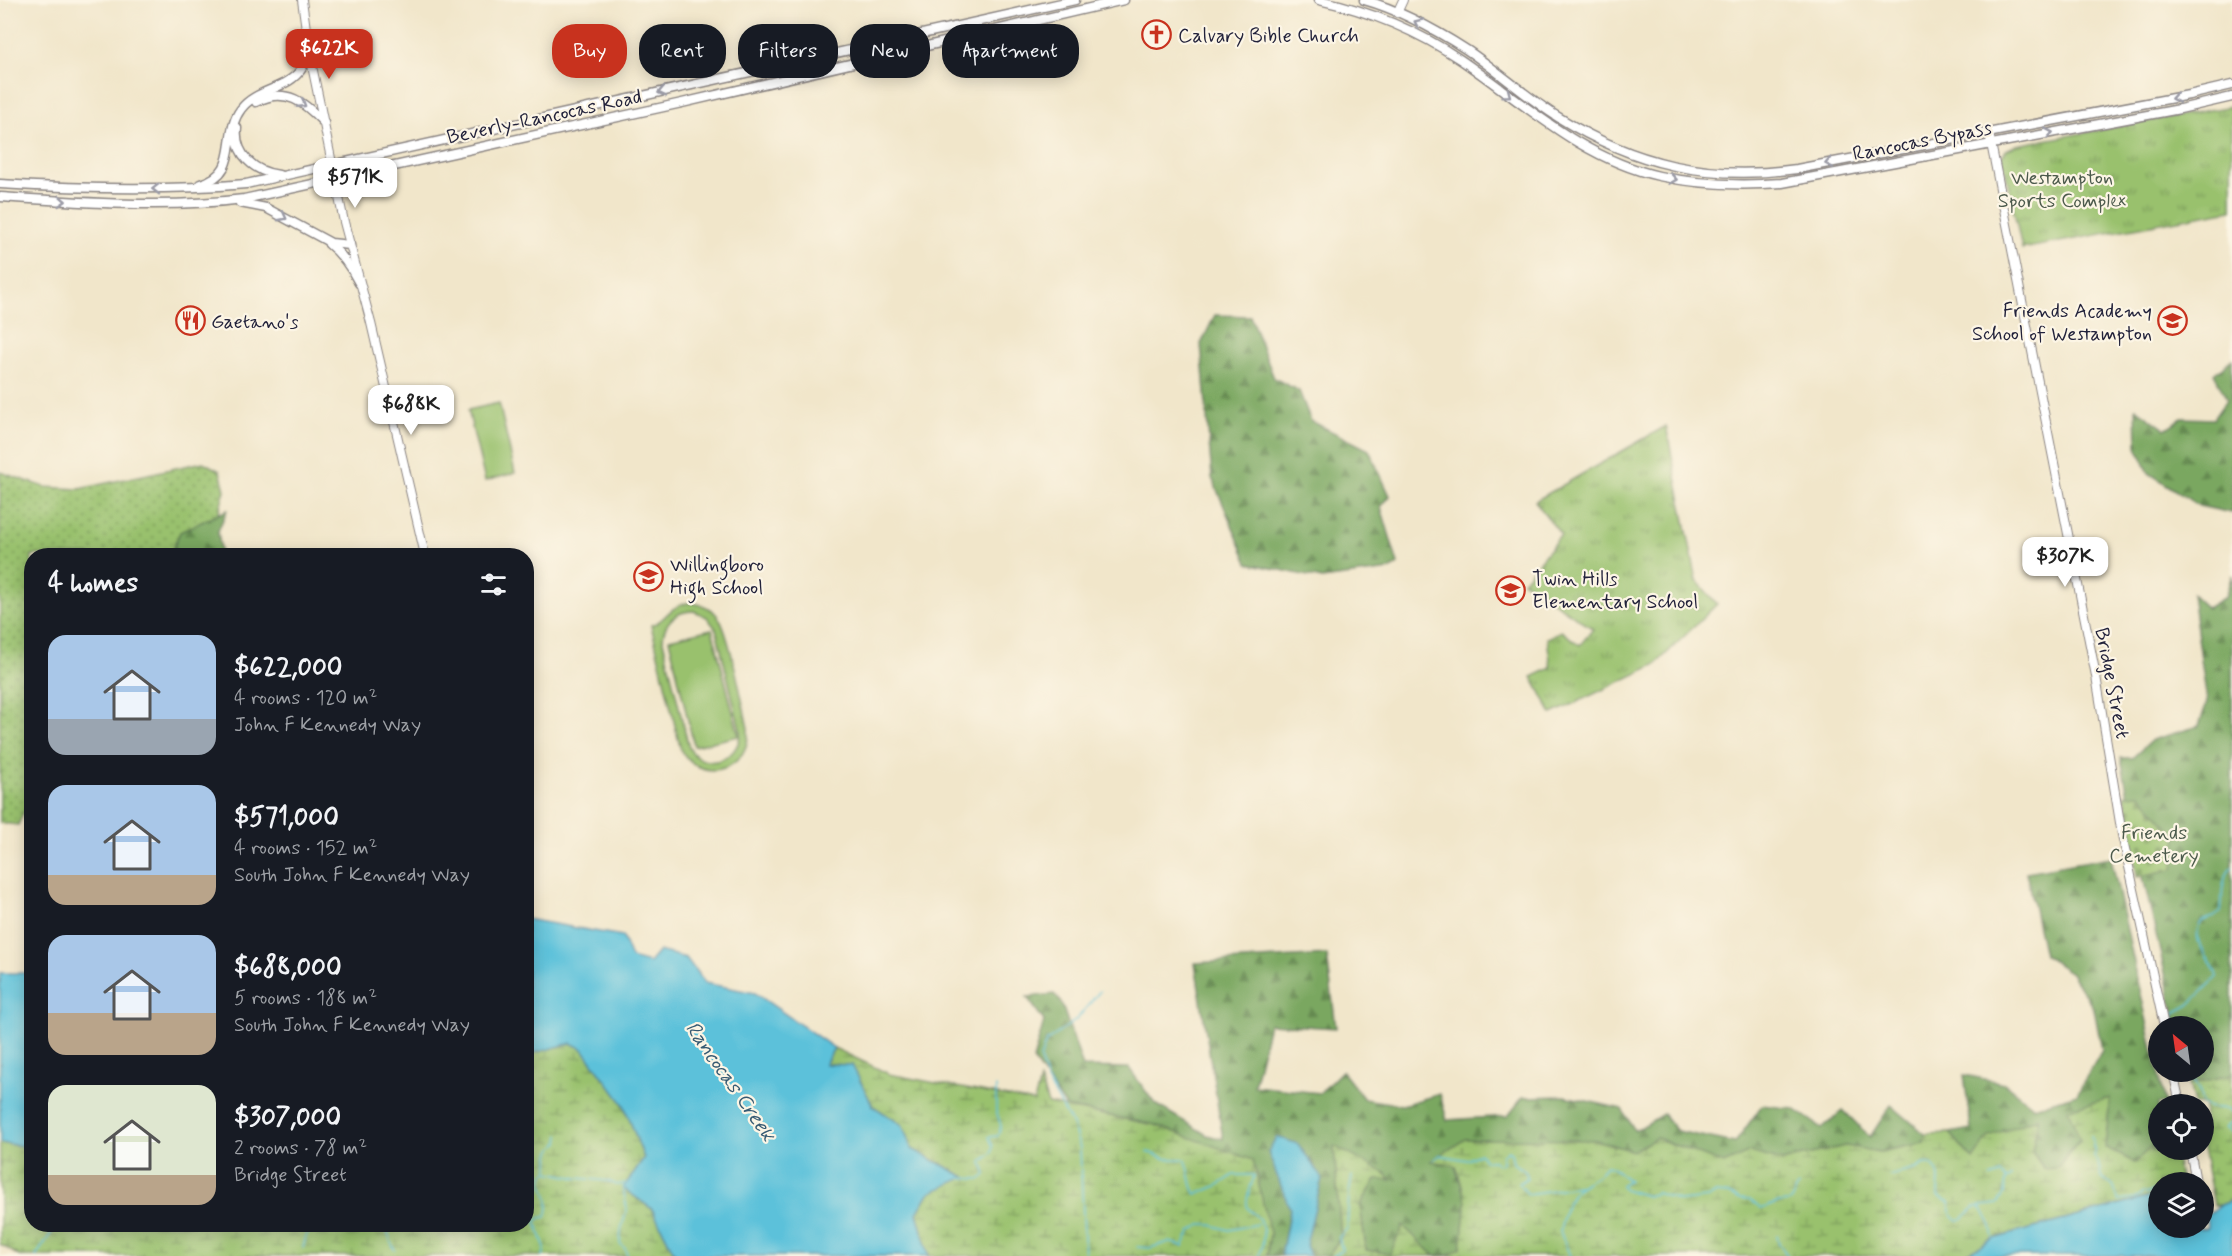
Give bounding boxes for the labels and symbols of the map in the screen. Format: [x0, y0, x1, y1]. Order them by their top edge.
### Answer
one-way arrow [1414, 18, 1425, 30]
church icon: Calvary Bible Church [1141, 19, 1173, 51]
place label: Calvary Bible Church [1178, 23, 1359, 50]
pin: $622K [287, 29, 371, 80]
street label: Beverly-Rancocas Road [444, 84, 644, 151]
one-way arrow [657, 84, 667, 97]
one-way arrow [1500, 87, 1511, 98]
one-way arrow [2170, 91, 2180, 104]
one-way arrow [296, 96, 307, 107]
street label: Rancocas Bypass [1850, 115, 1994, 168]
one-way arrow [2043, 127, 2053, 140]
one-way arrow [1824, 156, 1834, 169]
pin: $571K [313, 158, 397, 209]
park label: Westampton Sports Complex [1998, 165, 2126, 215]
one-way arrow [1669, 172, 1678, 184]
one-way arrow [151, 183, 160, 196]
one-way arrow [58, 195, 67, 208]
one-way arrow [277, 210, 287, 221]
place label: Friends Academy School of Westampton [1972, 298, 2152, 348]
restaurant icon: Gaetano's [174, 305, 206, 337]
school or university icon: Friends Academy School of Westampton [2157, 305, 2189, 337]
place label: Gaetano's [211, 309, 299, 336]
pin: $688K [369, 385, 453, 436]
pin: $307K [2023, 537, 2107, 588]
place label: Willingboro High School [670, 552, 764, 604]
school or university icon: Willingboro High School [633, 560, 665, 592]
place label: Twin Hills Elementary School [1532, 566, 1698, 616]
school or university icon: Twin Hills Elementary School [1495, 574, 1527, 606]
street label: Bridge Street [2088, 625, 2136, 741]
park label: Friends Cemetery [2109, 820, 2199, 870]
water label: Rancocas Creek [678, 1016, 783, 1148]
north arrow [2148, 1016, 2214, 1082]

